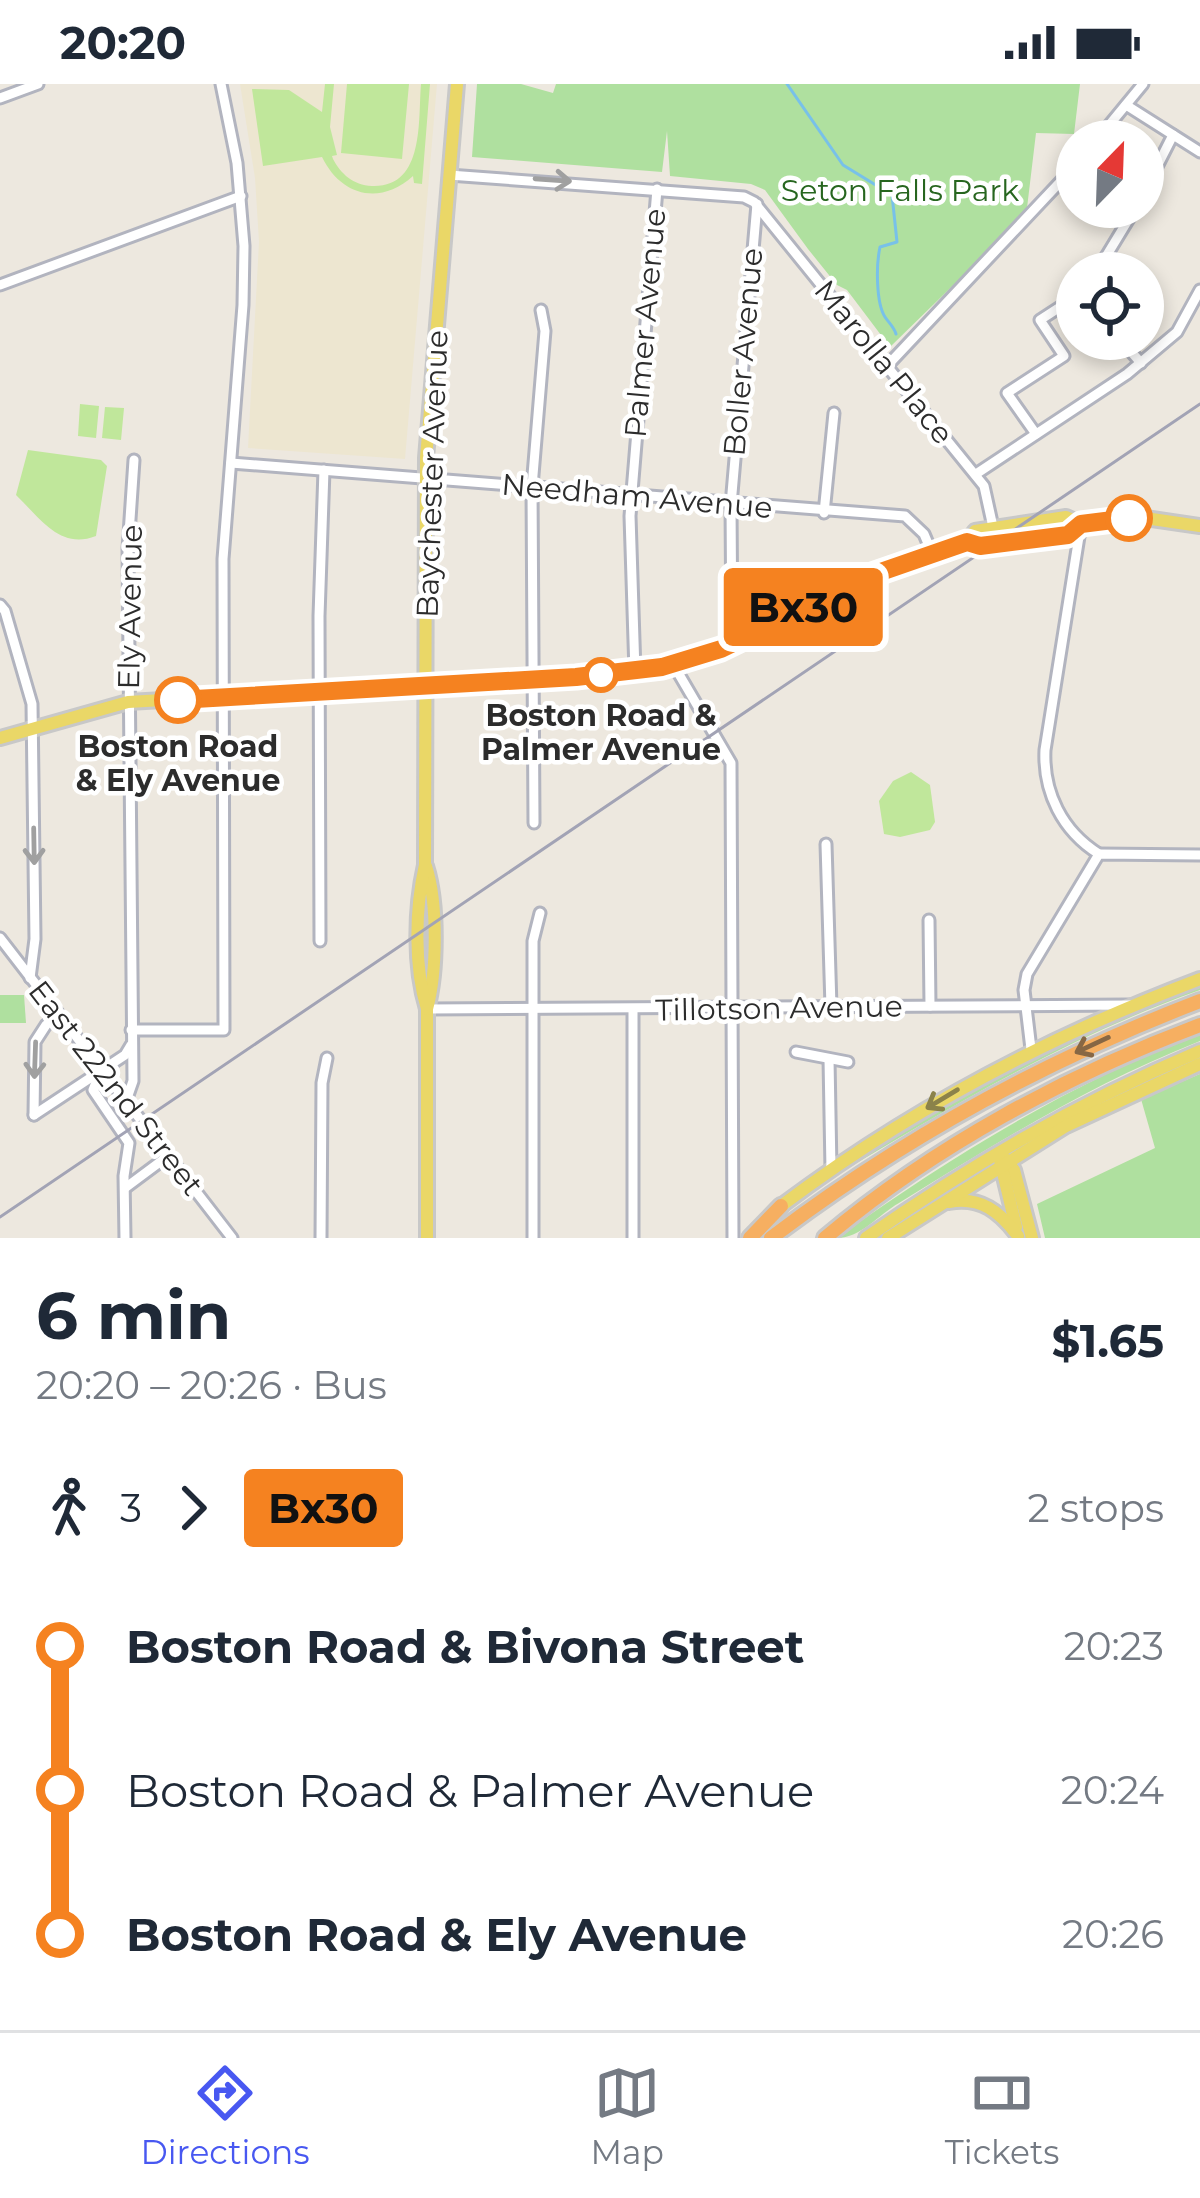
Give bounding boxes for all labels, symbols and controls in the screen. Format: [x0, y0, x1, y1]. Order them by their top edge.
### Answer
text: 20:20 [60, 15, 186, 70]
north arrow [1056, 120, 1164, 228]
map controls [1056, 120, 1164, 360]
one-way arrow [533, 169, 572, 192]
park label: Seton Falls Park [781, 172, 1019, 209]
street label: Palmer Avenue [617, 207, 673, 439]
street label: Boller Avenue [715, 246, 771, 458]
button: locate [1056, 252, 1164, 360]
street label: Marolla Place [807, 272, 961, 452]
street label: Baychester Avenue [408, 329, 456, 619]
street label: Needham Avenue [500, 466, 774, 526]
unlabelled marker [1107, 496, 1151, 540]
street label: Ely Avenue [110, 524, 150, 690]
line badge: Bx30 [719, 568, 887, 646]
text: Bx30 [748, 581, 858, 633]
marker: Boston Road & Palmer Avenue [585, 659, 617, 691]
marker: Boston Road & Ely Avenue [156, 678, 200, 722]
place label: Boston Road & Palmer Avenue [481, 697, 721, 768]
place label: Boston Road & Ely Avenue [76, 728, 280, 799]
one-way arrow [23, 826, 45, 865]
street label: East 222nd Street [21, 973, 211, 1203]
street label: Tillotson Avenue [655, 987, 903, 1029]
one-way arrow [1075, 1036, 1111, 1058]
one-way arrow [24, 1040, 47, 1079]
one-way arrow [925, 1087, 960, 1111]
text: 6 min [36, 1275, 231, 1356]
text: $1.65 [1051, 1313, 1164, 1368]
text: 20:20 – 20:26 · Bus [36, 1361, 387, 1409]
icon: walk [36, 1475, 102, 1541]
icon: forward [160, 1475, 226, 1541]
text: Bx30 [268, 1482, 379, 1534]
text: 3 [120, 1484, 142, 1532]
text: 2 stops [1028, 1484, 1164, 1532]
text: Boston Road & Bivona Street [126, 1619, 804, 1674]
text: 20:23 [1064, 1622, 1164, 1670]
text: Boston Road & Palmer Avenue [126, 1763, 814, 1818]
text: 20:24 [1061, 1766, 1164, 1814]
text: Boston Road & Ely Avenue [126, 1907, 747, 1962]
text: 20:26 [1062, 1910, 1164, 1958]
tab: Directions [140, 2060, 310, 2172]
tab: Map [591, 2060, 664, 2172]
tab: Tickets [945, 2060, 1059, 2172]

